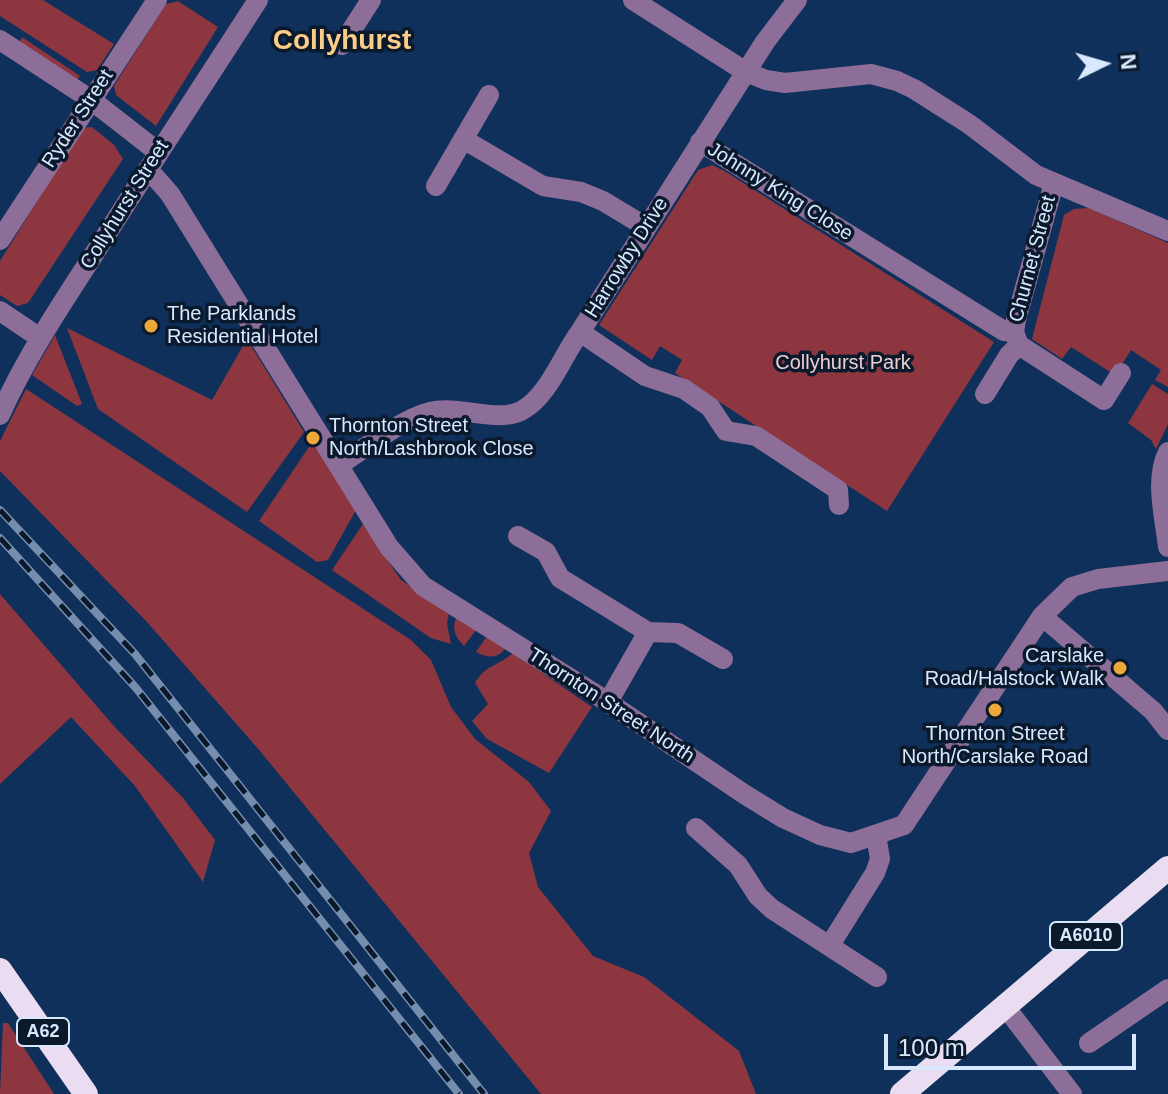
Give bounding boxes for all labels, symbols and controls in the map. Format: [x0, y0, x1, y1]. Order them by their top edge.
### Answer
district label: Collyhurst [273, 24, 411, 58]
north arrow [1064, 24, 1144, 104]
text: N [1115, 53, 1142, 71]
street label: Ryder Street [37, 65, 119, 173]
street label: Collyhurst Street [76, 136, 174, 274]
street label: Johnny King Close [703, 138, 857, 246]
street label: Harrowby Drive [580, 193, 674, 323]
street label: Churnet Street [1005, 193, 1061, 325]
place label: The Parklands Residential Hotel [167, 302, 318, 349]
marker: The Parklands Residential Hotel [142, 317, 160, 335]
park label: Collyhurst Park [775, 351, 911, 375]
place label: Thornton Street North/Lashbrook Close [329, 414, 534, 461]
marker: Thornton Street North/Lashbrook Close [304, 429, 322, 447]
street label: Thornton Street North [523, 643, 699, 769]
place label: Carslake Road/Halstock Walk [925, 644, 1104, 691]
marker: Carslake Road/Halstock Walk [1111, 659, 1129, 677]
marker: Thornton Street North/Carslake Road [986, 701, 1004, 719]
place label: Thornton Street North/Carslake Road [902, 722, 1088, 769]
road number: A6010 [1050, 922, 1122, 950]
road number: A62 [17, 1018, 69, 1046]
scale bar [888, 1018, 1140, 1068]
text: 100 m [898, 1034, 965, 1061]

